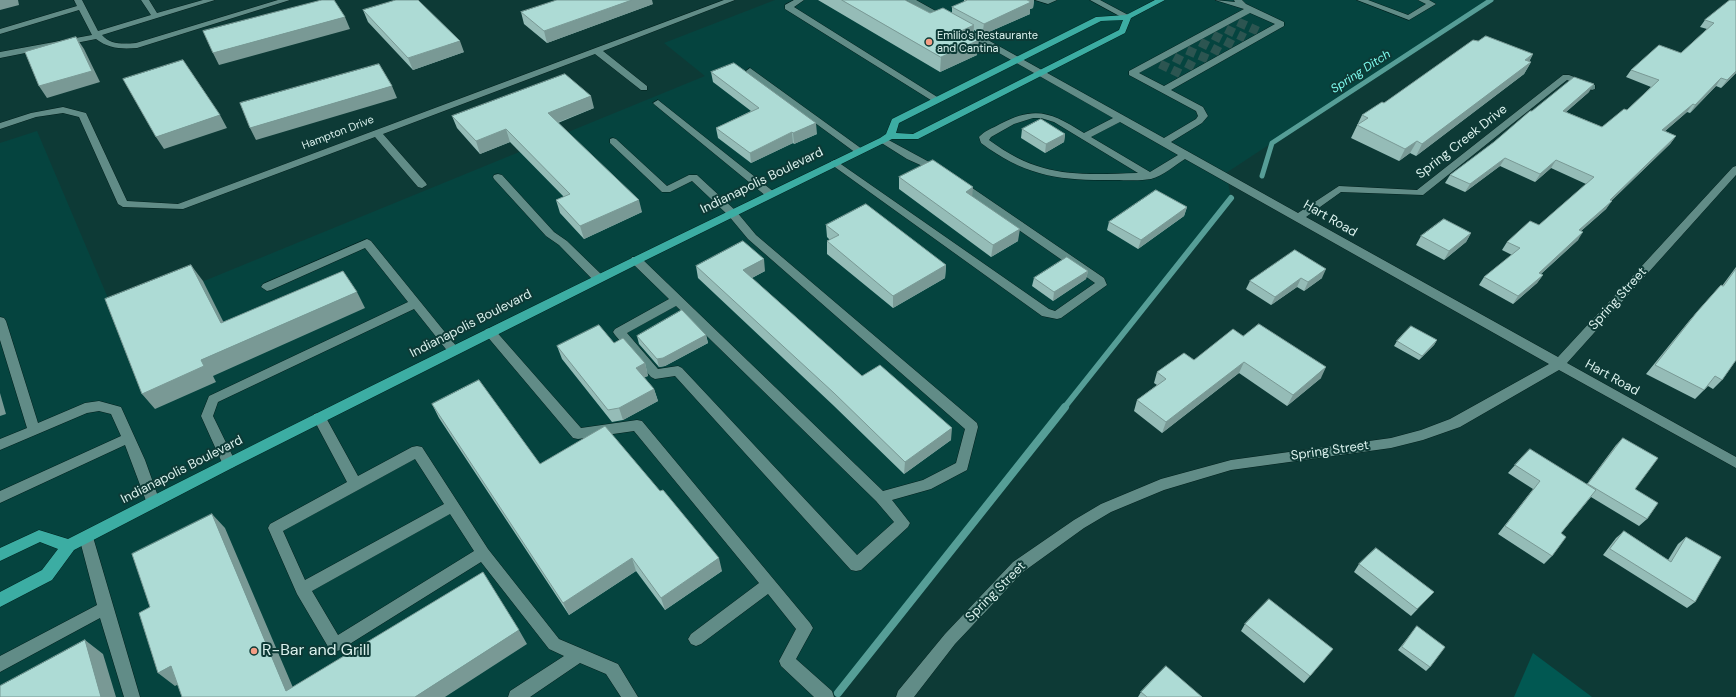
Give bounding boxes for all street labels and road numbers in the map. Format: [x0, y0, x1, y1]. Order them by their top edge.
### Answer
street label: Spring Creek Drive [1413, 102, 1511, 182]
street label: Hampton Drive [300, 113, 376, 153]
street label: Indianapolis Boulevard [698, 144, 826, 218]
street label: Hart Road [1300, 197, 1360, 241]
street label: Spring Street [1586, 265, 1650, 333]
street label: Indianapolis Boulevard [408, 287, 534, 361]
street label: Hart Road [1582, 357, 1642, 399]
street label: Indianapolis Boulevard [119, 433, 245, 507]
street label: Spring Street [1290, 438, 1370, 464]
street label: Spring Street [963, 559, 1029, 625]

